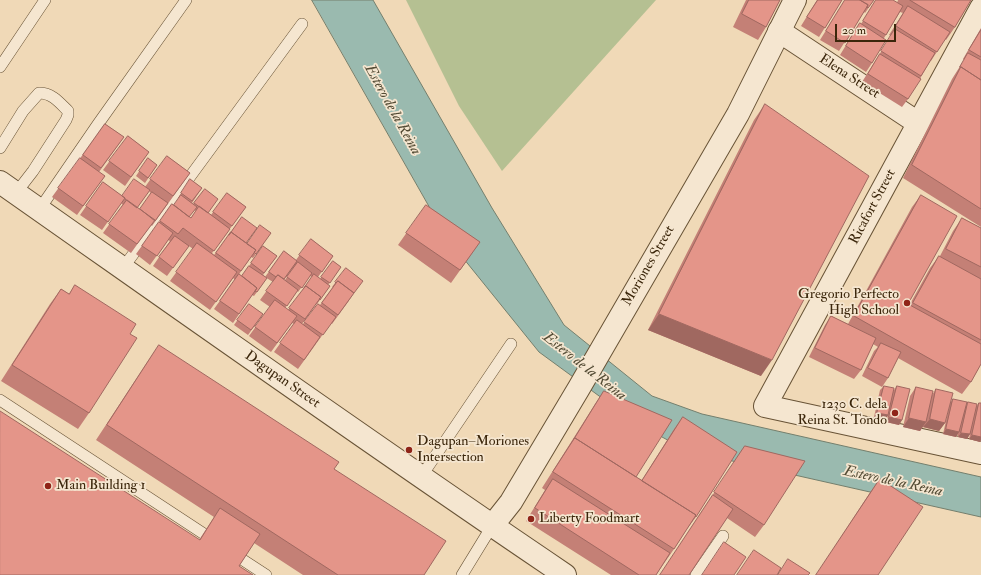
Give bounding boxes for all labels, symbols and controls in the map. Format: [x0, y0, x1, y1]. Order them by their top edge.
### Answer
scale bar [837, 16, 898, 42]
text: 20 m [842, 23, 866, 38]
street label: Elena Street [815, 51, 883, 103]
water label: Estero de la Reina [360, 62, 424, 158]
street label: Ricafort Street [846, 167, 900, 247]
street label: Moriones Street [619, 223, 679, 309]
place label: Gregorio Perfecto High School [798, 287, 899, 320]
marker: Gregorio Perfecto High School [902, 298, 912, 308]
water label: Estero de la Reina [539, 329, 629, 405]
street label: Dagupan Street [241, 348, 323, 412]
place label: 1230 C. dela Reina St. Tondo [797, 397, 887, 430]
marker: 1230 C. dela Reina St. Tondo [890, 408, 900, 418]
place label: Dagupan–Moriones Intersection [417, 434, 529, 466]
marker: Dagupan–Moriones Intersection [404, 445, 414, 455]
water label: Estero de la Reina [842, 463, 944, 501]
place label: Main Building 1 [56, 478, 145, 494]
marker: Main Building 1 [43, 481, 53, 491]
place label: Liberty Foodmart [539, 511, 640, 527]
marker: Liberty Foodmart [526, 514, 536, 524]

